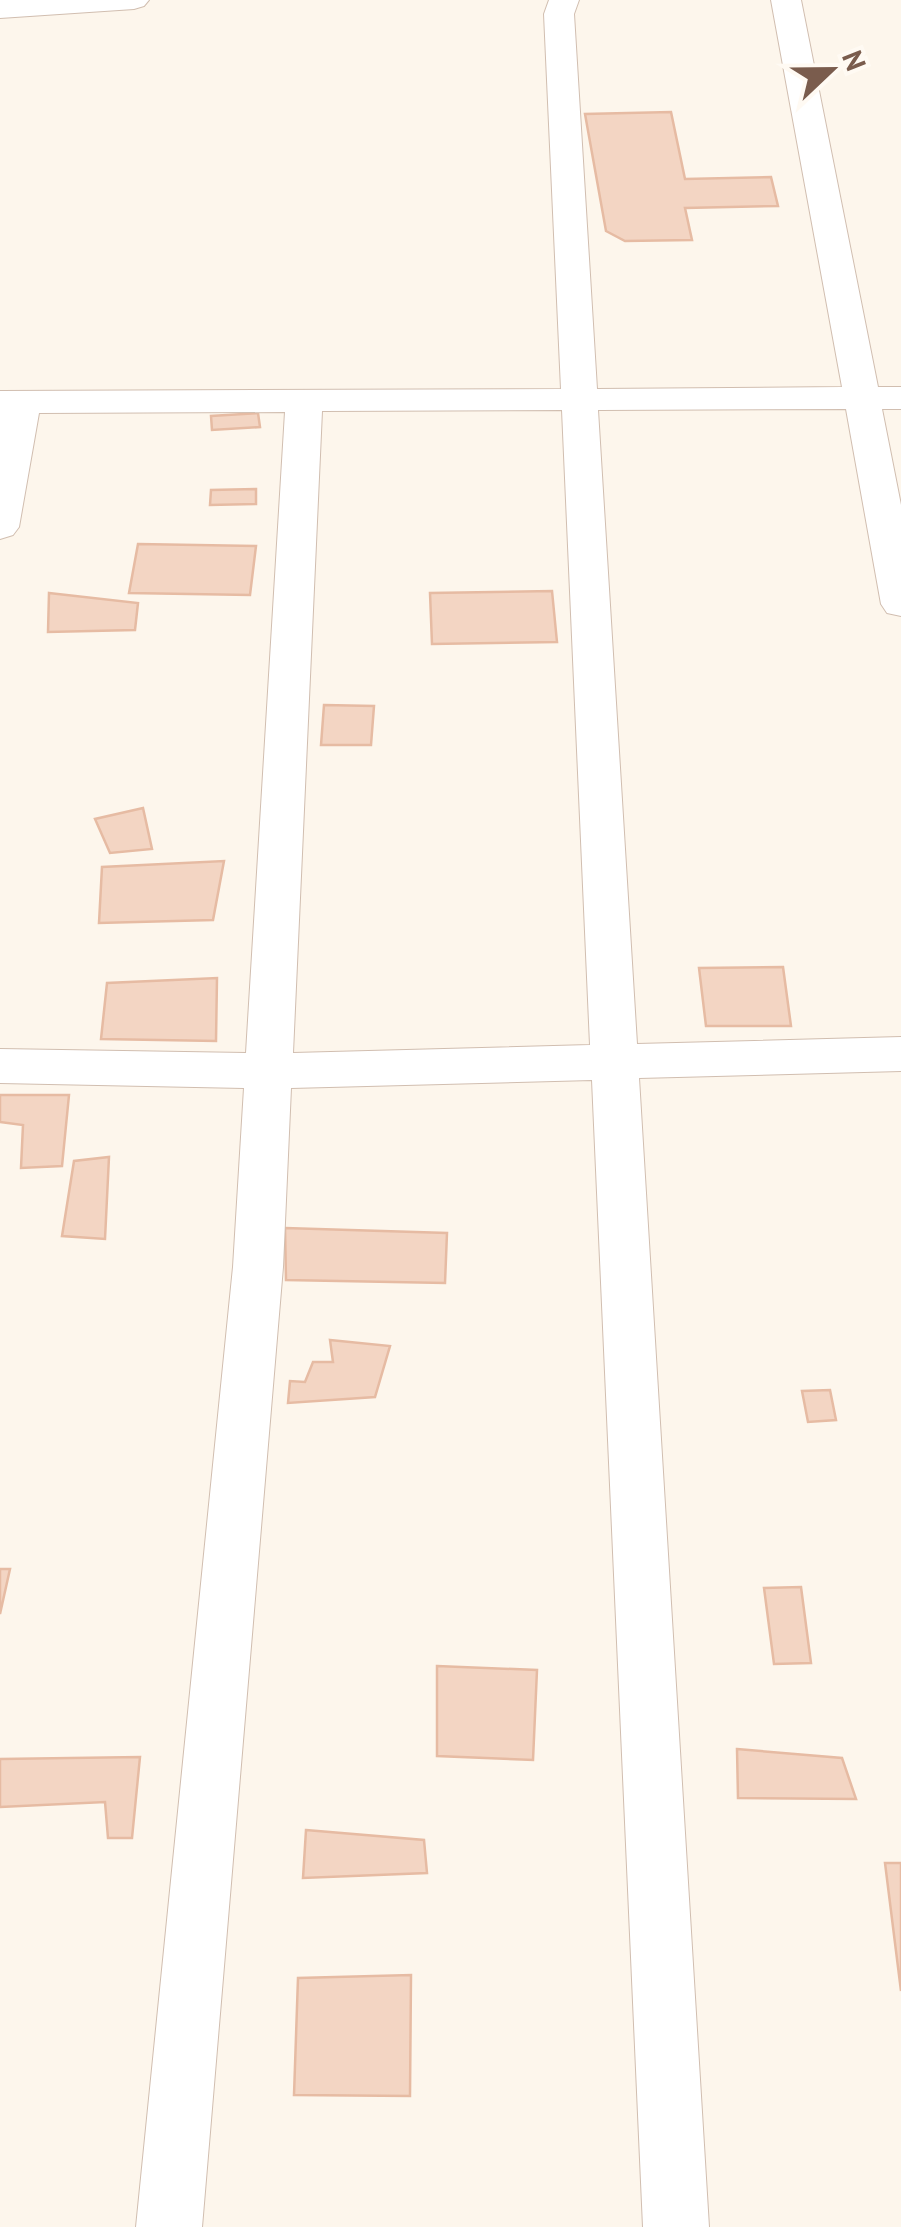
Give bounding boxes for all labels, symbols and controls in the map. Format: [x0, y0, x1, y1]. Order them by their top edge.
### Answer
north arrow [781, 20, 881, 120]
text: N [834, 45, 875, 76]

